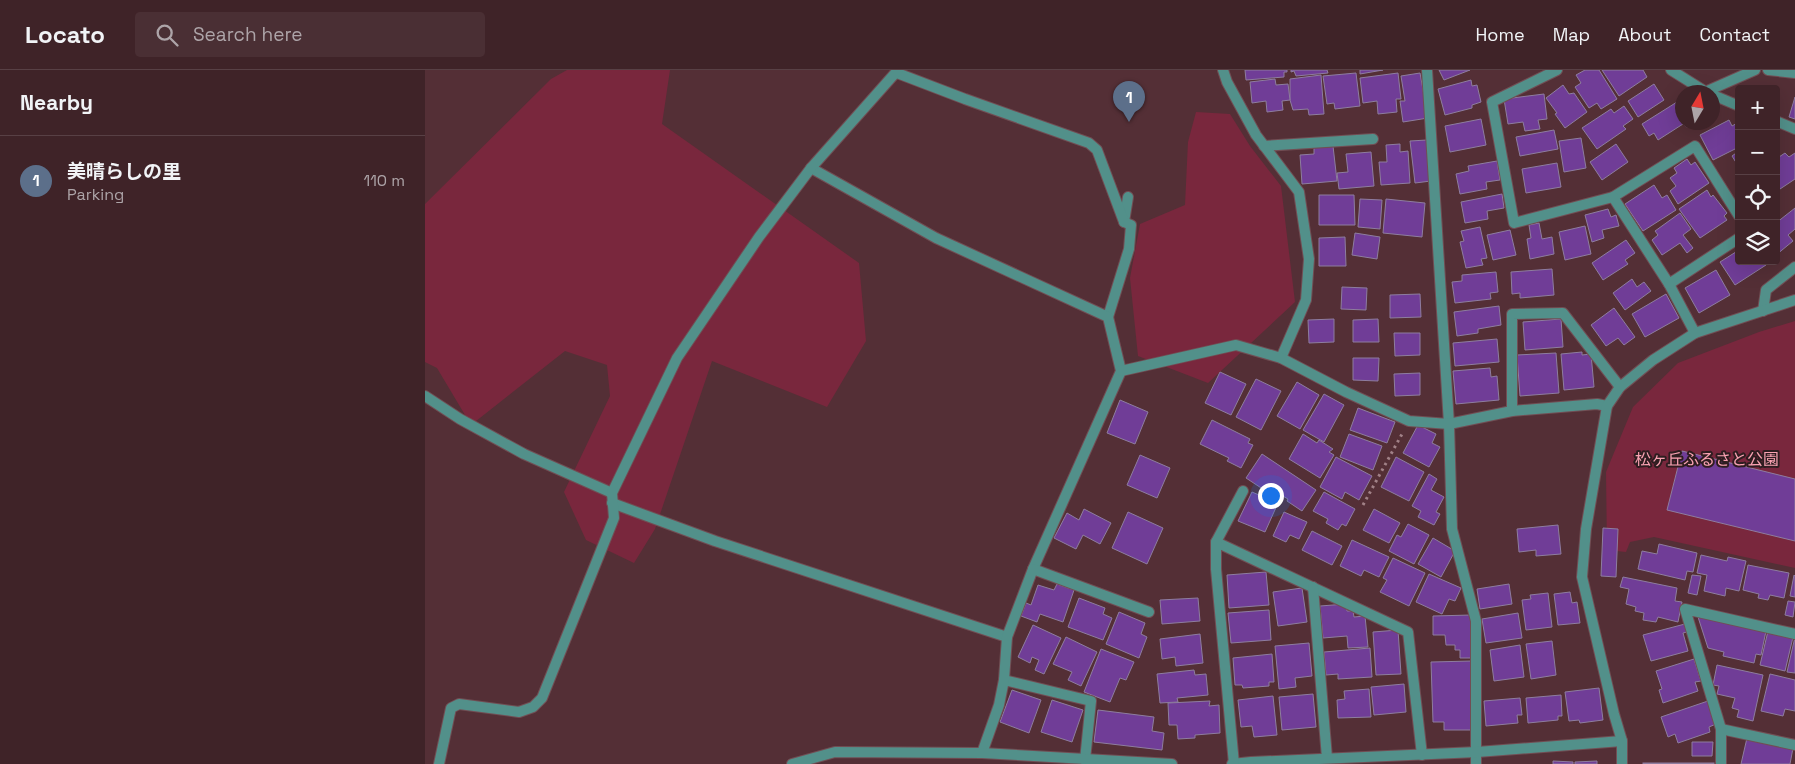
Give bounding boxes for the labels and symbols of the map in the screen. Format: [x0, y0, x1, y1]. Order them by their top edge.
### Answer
pin: 1 [1113, 81, 1145, 122]
north arrow [1675, 85, 1720, 130]
park label: 松ヶ丘ふるさと公園 [1635, 449, 1779, 470]
your location [1258, 483, 1284, 509]

